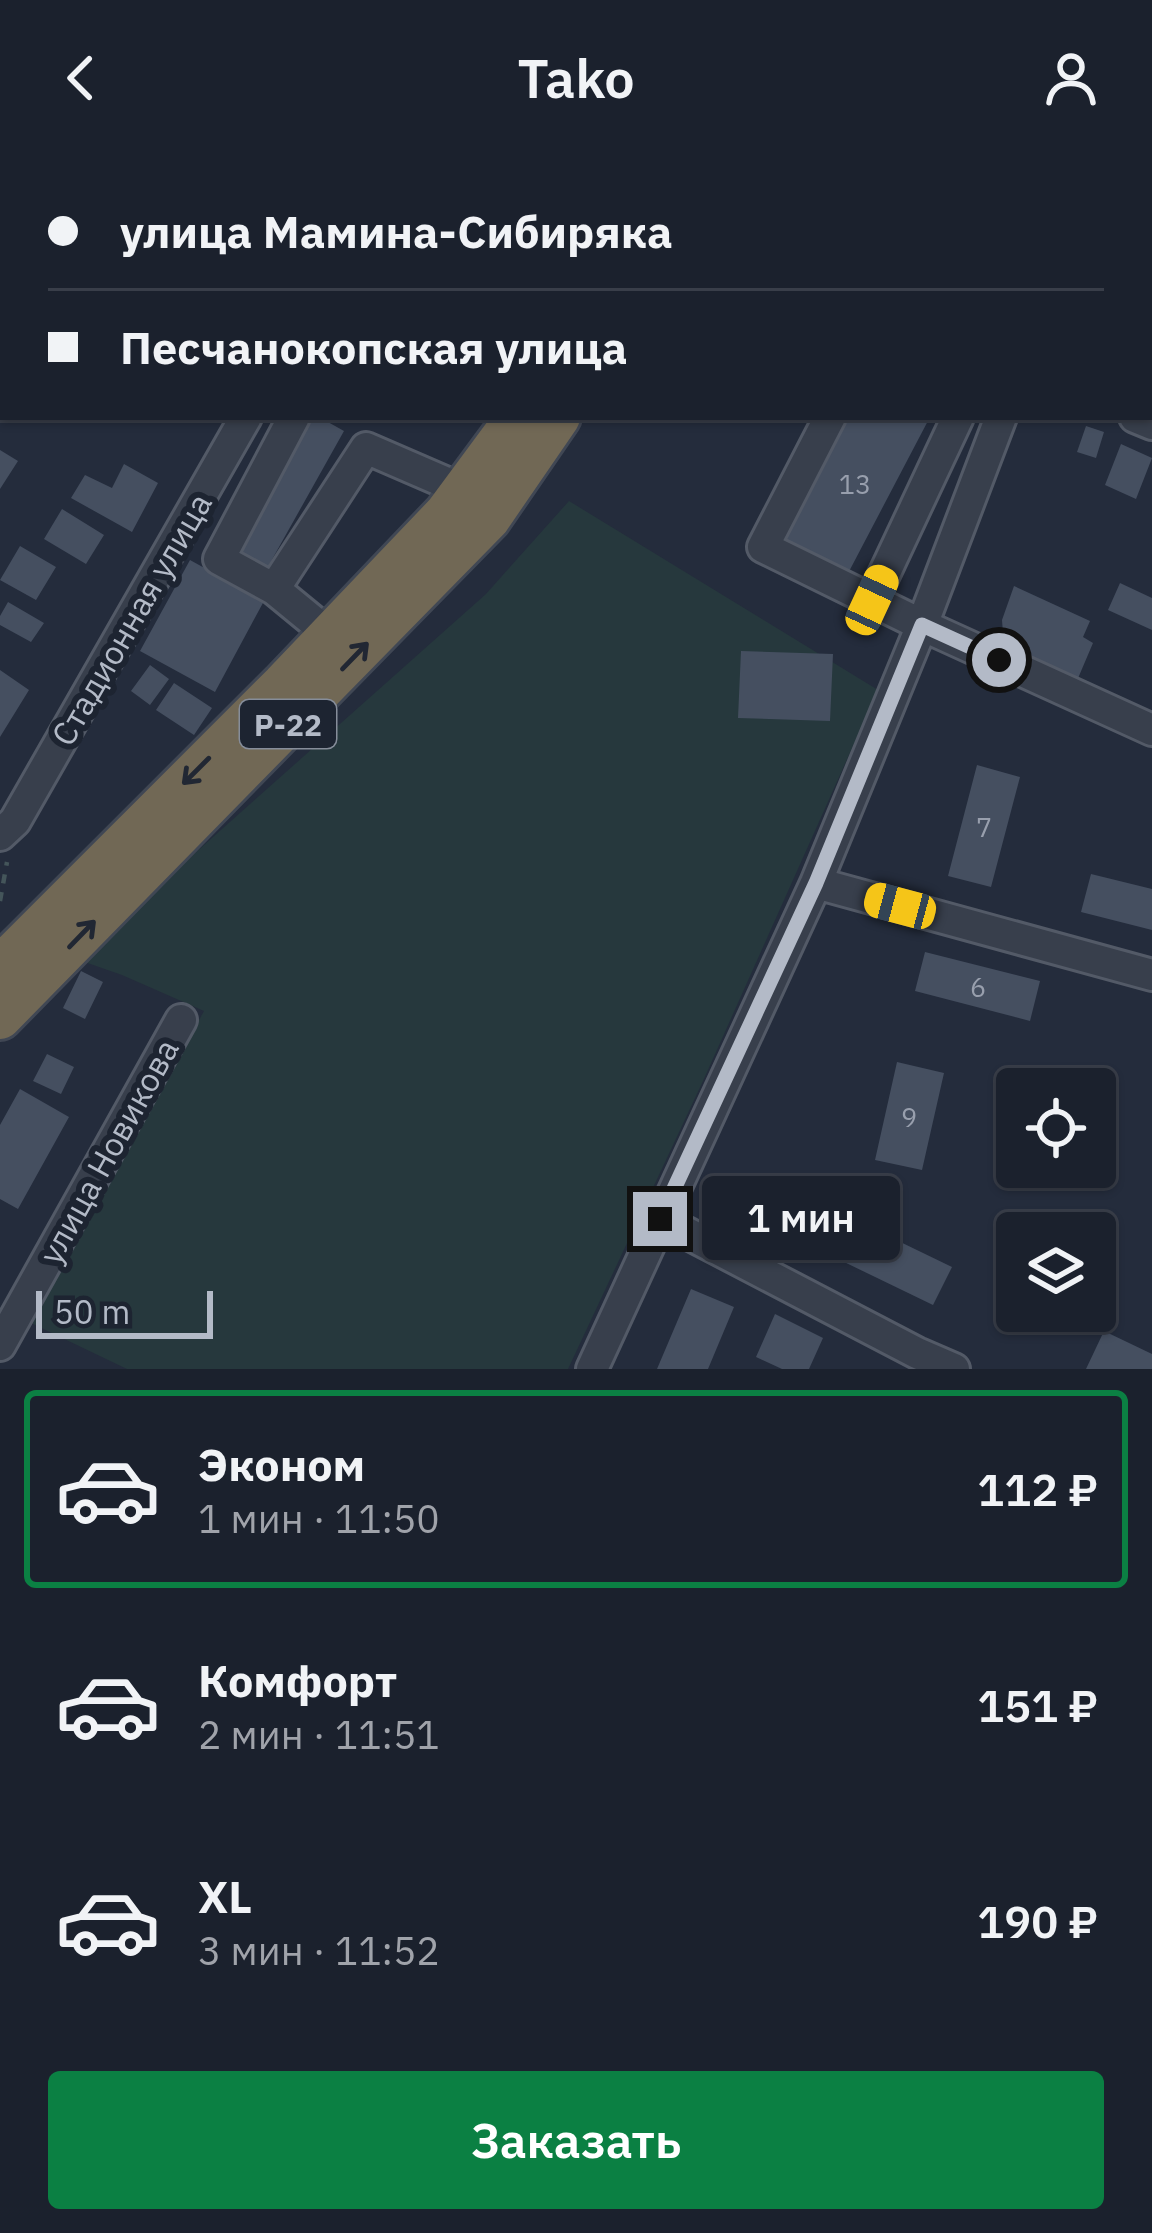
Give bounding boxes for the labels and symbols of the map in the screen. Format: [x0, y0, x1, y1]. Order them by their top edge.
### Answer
house number: 13 [839, 466, 871, 501]
street label: Стадионная улица [41, 485, 221, 753]
car [840, 560, 904, 640]
route start [972, 633, 1026, 687]
one-way arrow [340, 642, 369, 671]
road number: Р-22 [240, 700, 336, 748]
one-way arrow [183, 756, 211, 785]
house number: 7 [976, 809, 992, 844]
car [861, 879, 939, 933]
one-way arrow [67, 920, 96, 949]
house number: 6 [970, 969, 986, 1004]
street label: улица Новикова [28, 1031, 188, 1271]
house number: 9 [901, 1099, 917, 1134]
callout: 1 мин [702, 1177, 900, 1261]
route end [633, 1192, 687, 1246]
scale bar [36, 1285, 213, 1338]

